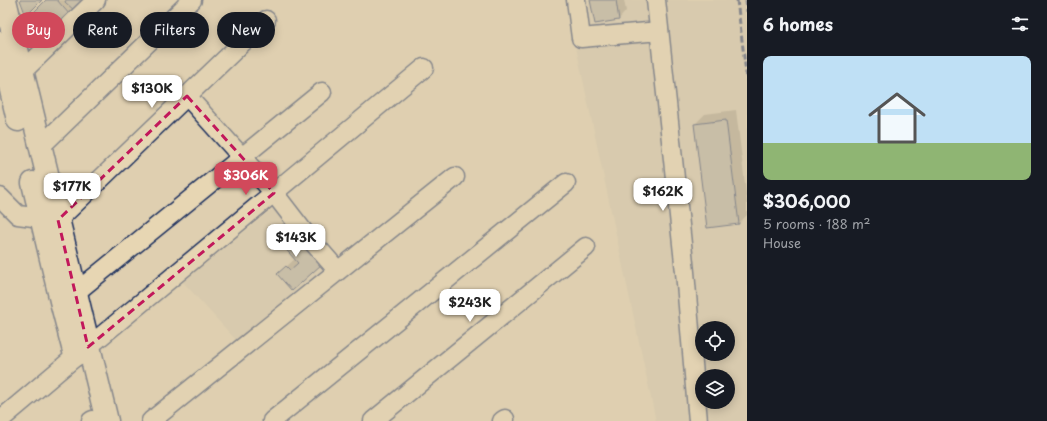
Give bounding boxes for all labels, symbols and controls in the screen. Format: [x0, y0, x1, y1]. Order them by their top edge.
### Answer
text: 6 homes [763, 11, 833, 37]
chip: Buy [12, 12, 65, 48]
chip: Rent [73, 12, 132, 48]
chip: Filters [140, 12, 209, 48]
chip: New [217, 12, 275, 48]
icon: filters [1009, 13, 1031, 35]
pin: $130K [124, 75, 180, 109]
text: $130K [131, 78, 173, 97]
icon: home [861, 82, 933, 154]
pin: $306K [218, 162, 274, 196]
text: $306K [223, 165, 269, 184]
pin: $177K [44, 173, 100, 207]
text: $177K [53, 176, 91, 195]
pin: $162K [635, 178, 691, 212]
text: $162K [642, 181, 684, 200]
text: $306,000 [763, 188, 851, 214]
text: 5 rooms · 188 m² [763, 214, 871, 233]
pin: $143K [268, 224, 324, 258]
text: $143K [275, 227, 317, 246]
text: House [763, 233, 801, 252]
pin: $243K [442, 289, 498, 323]
text: $243K [448, 292, 492, 311]
map controls [695, 321, 735, 409]
button: locate [695, 321, 735, 361]
button: layers [695, 369, 735, 409]

